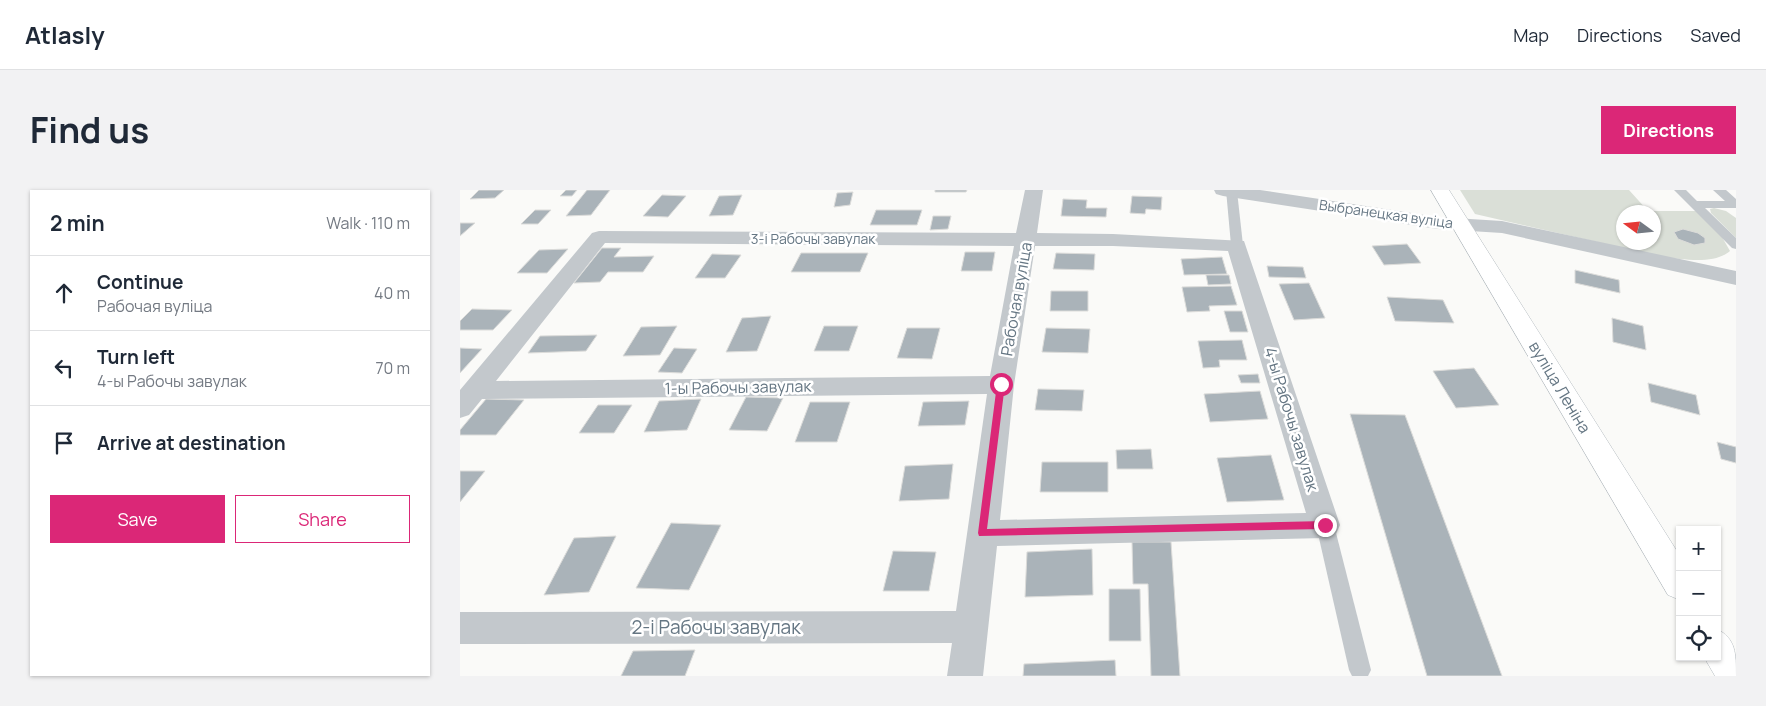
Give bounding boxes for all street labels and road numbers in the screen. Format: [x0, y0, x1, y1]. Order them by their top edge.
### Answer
street label: Выбранецкая вуліца [1318, 195, 1454, 232]
street label: 3-і Рабочы завулак [751, 229, 876, 248]
street label: Рабочая вуліца [995, 240, 1037, 358]
street label: вуліца Леніна [1524, 337, 1596, 437]
street label: 4-ы Рабочы завулак [1260, 344, 1325, 495]
street label: 1-ы Рабочы завулак [665, 375, 813, 399]
street label: 2-і Рабочы завулак [631, 614, 801, 640]

